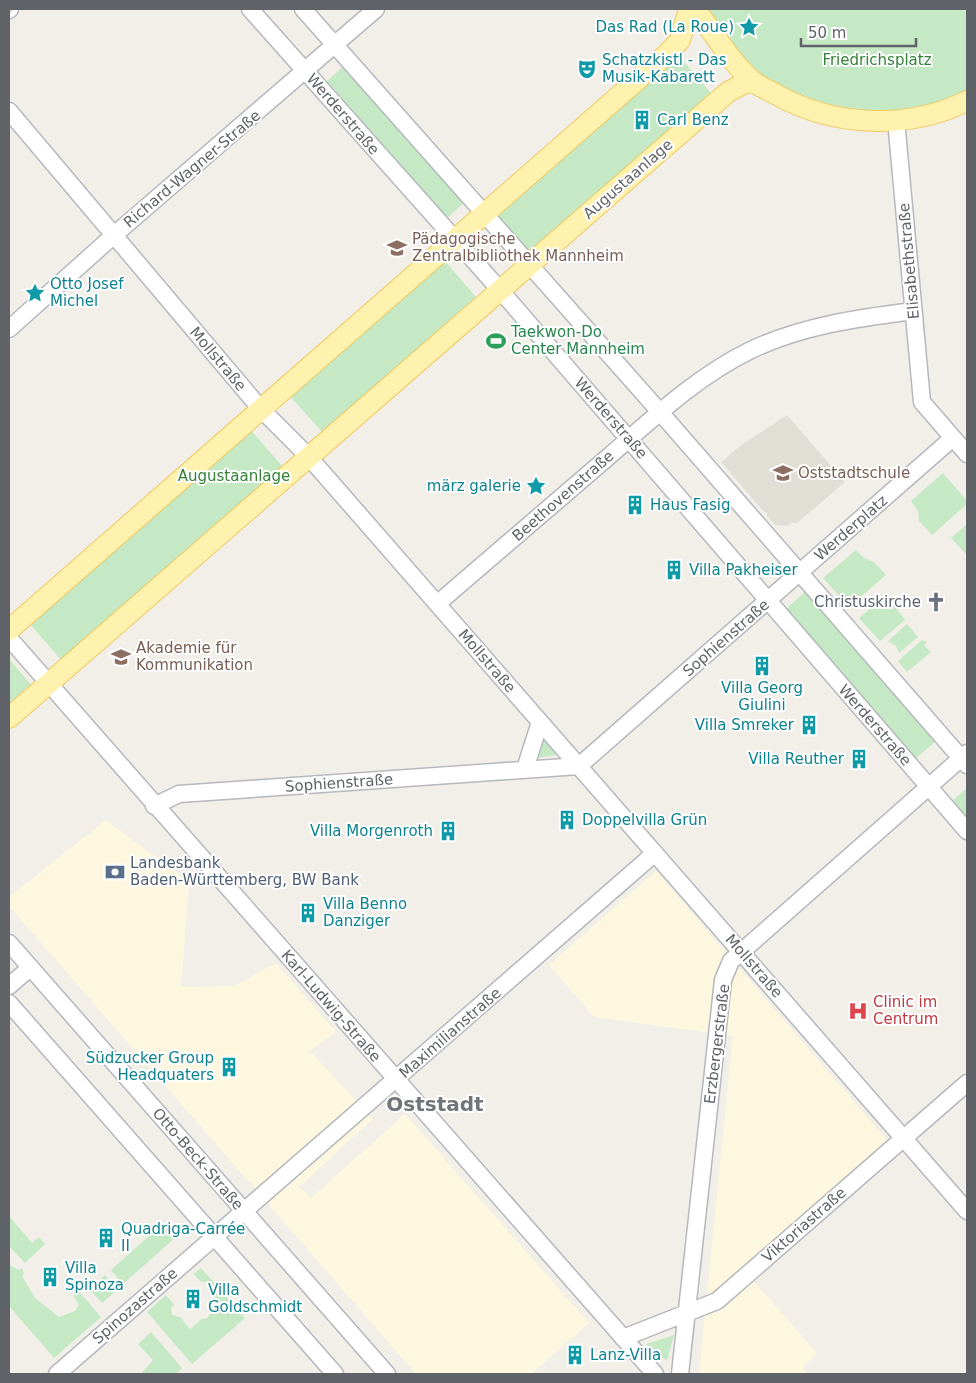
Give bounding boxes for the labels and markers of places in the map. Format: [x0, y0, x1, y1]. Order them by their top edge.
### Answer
place icon: Das Rad (La Roue) [738, 16, 760, 38]
place label: Das Rad (La Roue) [595, 18, 734, 36]
place label: Schatzkistl - Das Musik-Kabarett [602, 51, 727, 86]
theatre icon: Schatzkistl - Das Musik-Kabarett [576, 58, 598, 80]
building icon: Carl Benz [631, 109, 653, 131]
place label: Carl Benz [657, 111, 729, 129]
place label: Pädagogische Zentralbibliothek Mannheim [412, 230, 624, 265]
school or university icon: Pädagogische Zentralbibliothek Mannheim [386, 237, 408, 259]
place label: Otto Josef Michel [50, 275, 124, 310]
place icon: Otto Josef Michel [24, 282, 46, 304]
place label: Taekwon-Do Center Mannheim [510, 323, 645, 358]
sports icon: Taekwon-Do Center Mannheim [485, 330, 507, 352]
school or university icon: Oststadtschule [772, 462, 794, 484]
place label: Oststadtschule [798, 464, 910, 482]
place icon: märz galerie [525, 475, 547, 497]
place label: märz galerie [427, 477, 521, 495]
building icon: Haus Fasig [624, 494, 646, 516]
place label: Haus Fasig [650, 496, 731, 514]
building icon: Villa Pakheiser [663, 559, 685, 581]
place label: Villa Pakheiser [689, 561, 799, 579]
church icon: Christuskirche [925, 591, 947, 613]
place label: Christuskirche [814, 593, 921, 611]
place label: Akademie für Kommunikation [136, 639, 253, 674]
school or university icon: Akademie für Kommunikation [110, 646, 132, 668]
building icon: Villa Georg Giulini [751, 655, 773, 677]
place label: Villa Georg Giulini [721, 679, 803, 714]
building icon: Villa Smreker [798, 714, 820, 736]
place label: Villa Smreker [695, 716, 795, 734]
building icon: Villa Reuther [848, 748, 870, 770]
place label: Villa Reuther [748, 750, 845, 768]
building icon: Doppelvilla Grün [556, 809, 578, 831]
place label: Doppelvilla Grün [582, 811, 707, 829]
building icon: Villa Morgenroth [437, 820, 459, 842]
place label: Villa Morgenroth [310, 822, 433, 840]
place label: Landesbank Baden-Württemberg, BW Bank [130, 854, 359, 889]
bank icon: Landesbank Baden-Württemberg, BW Bank [104, 861, 126, 883]
place label: Villa Benno Danziger [323, 895, 407, 930]
building icon: Villa Benno Danziger [297, 902, 319, 924]
place label: Clinic im Centrum [873, 993, 938, 1028]
hospital icon: Clinic im Centrum [847, 1000, 869, 1022]
place label: Südzucker Group Headquaters [86, 1049, 214, 1084]
building icon: Südzucker Group Headquaters [218, 1056, 240, 1078]
place label: Quadriga-Carrée II [121, 1220, 245, 1255]
building icon: Quadriga-Carrée II [95, 1227, 117, 1249]
place label: Villa Spinoza [65, 1259, 124, 1294]
building icon: Villa Spinoza [39, 1266, 61, 1288]
place label: Villa Goldschmidt [208, 1281, 302, 1316]
building icon: Villa Goldschmidt [182, 1288, 204, 1310]
building icon: Lanz-Villa [564, 1344, 586, 1366]
place label: Lanz-Villa [590, 1346, 661, 1364]

